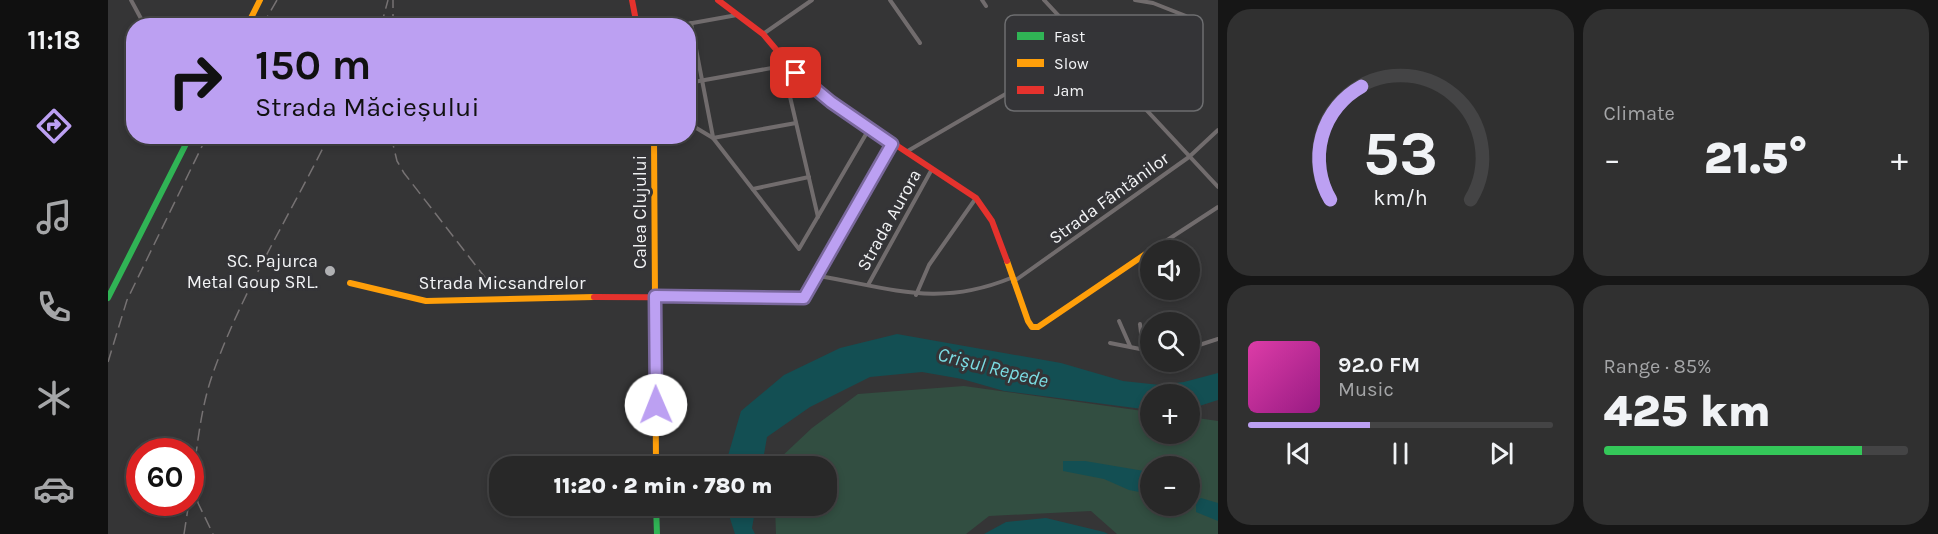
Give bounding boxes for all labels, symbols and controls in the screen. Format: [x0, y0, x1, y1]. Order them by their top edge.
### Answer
legend [1005, 15, 1203, 111]
text: 11:18 [27, 24, 81, 56]
text: Fast [1054, 27, 1085, 46]
text: 150 m [255, 40, 371, 90]
icon: right [156, 42, 234, 120]
pin [770, 47, 821, 98]
text: Slow [1054, 54, 1089, 73]
icon: arrive [779, 56, 812, 89]
text: Jam [1054, 81, 1084, 100]
text: Strada Măcieșului [255, 91, 479, 123]
text: Climate [1604, 102, 1675, 125]
icon: directions [33, 105, 75, 147]
text: 53 [1363, 117, 1438, 190]
text: 21.5° [1704, 132, 1808, 184]
text: − [1604, 140, 1621, 178]
text: + [1891, 140, 1908, 178]
street label: Strada Fântânilor [1045, 147, 1174, 249]
street label: Calea Clujului [629, 155, 651, 269]
street label: Strada Aurora [852, 165, 926, 275]
text: km/h [1373, 185, 1427, 210]
icon: music [33, 196, 75, 238]
map controls [1140, 240, 1200, 516]
button: sound [1140, 240, 1200, 300]
place label: SC. Pajurca Metal Goup SRL. [187, 250, 318, 293]
marker: SC. Pajurca Metal Goup SRL. [323, 264, 337, 278]
street label: Strada Micsandrelor [419, 272, 586, 294]
icon: phone [33, 286, 75, 328]
button: search [1140, 312, 1200, 372]
water label: Crișul Repede [935, 343, 1051, 392]
text: 92.0 FM [1338, 352, 1420, 378]
text: Range · 85% [1604, 355, 1712, 378]
position arrow [624, 373, 688, 437]
icon: climate [33, 377, 75, 419]
text: Music [1338, 378, 1394, 401]
button: + [1140, 384, 1200, 444]
text: 425 km [1604, 385, 1771, 437]
icon: previous [1282, 437, 1315, 470]
icon: pause [1384, 437, 1417, 470]
icon: next [1485, 437, 1518, 470]
speed limit sign: 60 [126, 438, 204, 516]
button: − [1140, 456, 1200, 516]
icon: car [33, 468, 75, 510]
text: 11:20 · 2 min · 780 m [554, 473, 772, 499]

